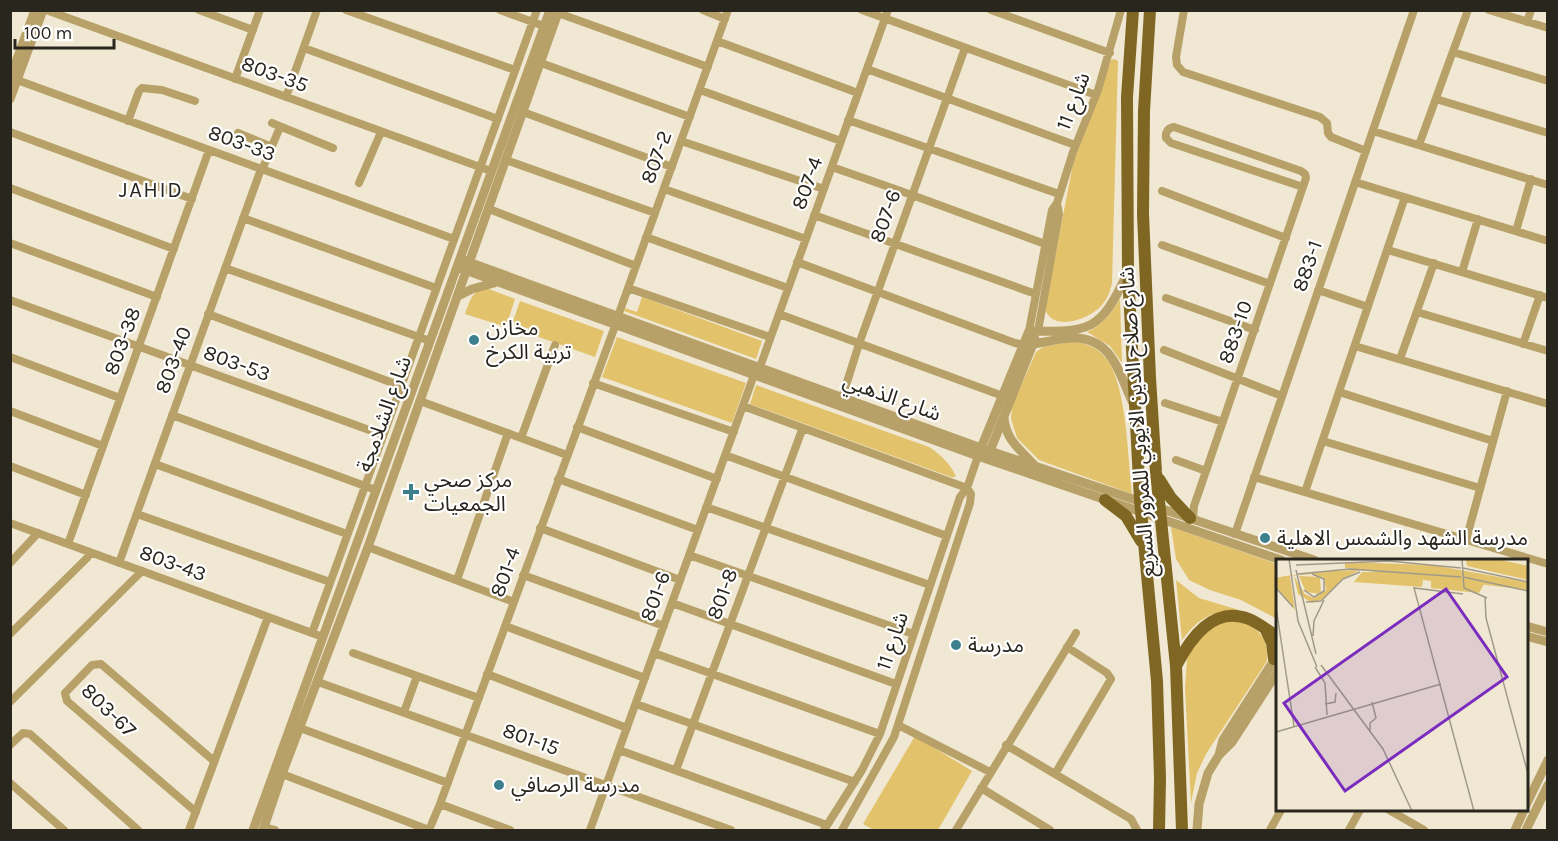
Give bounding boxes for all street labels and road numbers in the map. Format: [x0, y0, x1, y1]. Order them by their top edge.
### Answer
street label: 803-35 [238, 51, 312, 97]
street label: شارع 11 [1051, 69, 1098, 134]
street label: 803-33 [205, 120, 279, 166]
street label: 807-2 [635, 127, 677, 187]
street label: 807-4 [786, 153, 828, 213]
street label: 807-6 [864, 186, 906, 246]
street label: 883-1 [1287, 237, 1327, 295]
street label: شارع صلاح الدين الايوبي للمرور السريع [1114, 266, 1164, 578]
street label: 883-10 [1213, 297, 1257, 367]
street label: 803-38 [99, 304, 145, 378]
street label: 803-40 [150, 323, 196, 397]
street label: 803-53 [200, 340, 274, 386]
street label: شارع الشلامجة [352, 353, 419, 476]
street label: شارع الذهبي [839, 368, 944, 429]
street label: 803-43 [136, 540, 210, 586]
street label: 801-4 [485, 544, 525, 600]
street label: 801-8 [702, 565, 742, 623]
street label: 801-6 [635, 568, 675, 624]
street label: شارع 11 [871, 609, 916, 674]
street label: 803-67 [77, 678, 142, 742]
street label: 801-15 [499, 718, 563, 760]

